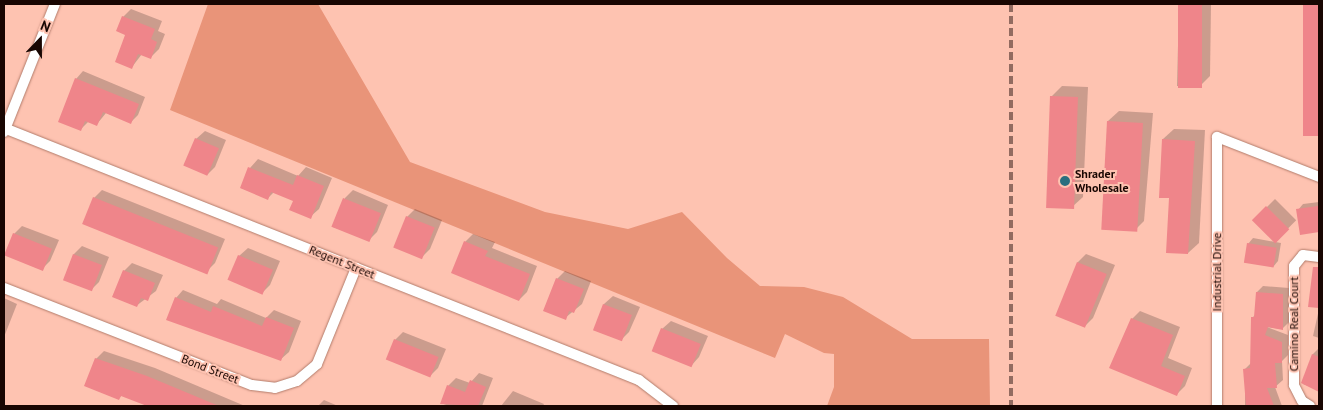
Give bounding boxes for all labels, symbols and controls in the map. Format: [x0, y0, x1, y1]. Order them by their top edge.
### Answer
north arrow [15, 15, 65, 65]
text: N [38, 16, 53, 36]
place label: Shrader Wholesale [1075, 167, 1129, 195]
marker: Shrader Wholesale [1059, 175, 1071, 187]
street label: Industrial Drive [1210, 233, 1224, 311]
street label: Regent Street [307, 242, 377, 282]
street label: Camino Real Court [1287, 277, 1301, 371]
street label: Bond Street [179, 351, 241, 387]

